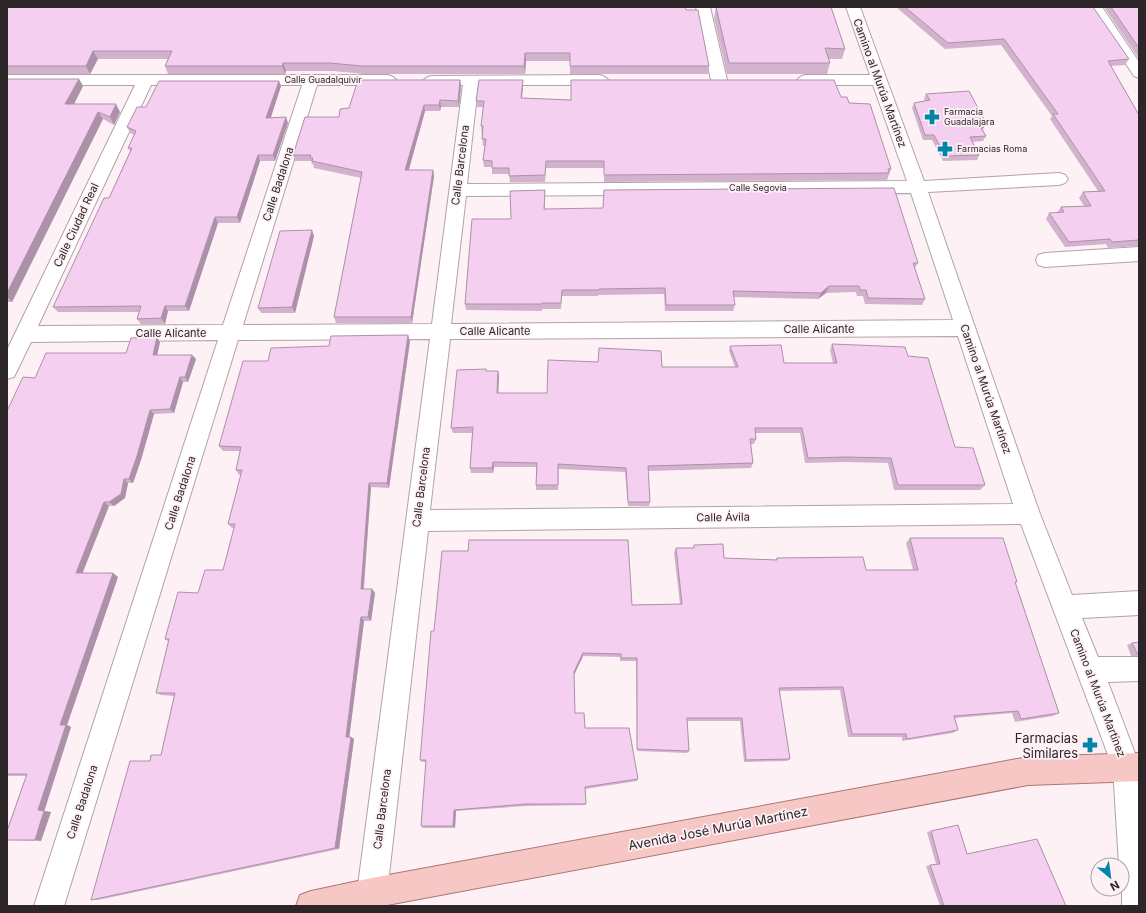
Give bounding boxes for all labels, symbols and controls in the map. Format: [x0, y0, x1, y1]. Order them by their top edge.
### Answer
street label: Camino al Murúa Martínez [850, 16, 910, 150]
street label: Calle Guadalquivir [284, 74, 362, 85]
place label: Farmacia Guadalajara [944, 106, 995, 127]
pharmacy icon: Farmacia Guadalajara [923, 108, 941, 126]
street label: Calle Barcelona [448, 124, 472, 206]
pharmacy icon: Farmacias Roma [936, 140, 954, 158]
place label: Farmacias Roma [957, 143, 1027, 154]
street label: Calle Badalona [259, 145, 297, 223]
street label: Calle Ciudad Real [50, 181, 102, 269]
street label: Calle Segovia [729, 182, 787, 193]
street label: Calle Alicante [784, 322, 854, 336]
street label: Camino al Murúa Martínez [957, 322, 1015, 456]
street label: Calle Alicante [460, 324, 530, 338]
street label: Calle Alicante [136, 326, 206, 340]
street label: Calle Barcelona [409, 446, 433, 528]
street label: Calle Badalona [161, 454, 199, 532]
street label: Calle Ávila [696, 510, 750, 524]
street label: Camino al Murúa Martínez [1067, 627, 1129, 759]
place label: Farmacias Similares [1015, 730, 1078, 761]
pharmacy icon: Farmacias Similares [1081, 736, 1099, 754]
street label: Calle Badalona [63, 763, 101, 841]
street label: Calle Barcelona [370, 768, 394, 850]
street label: Avenida José Murúa Martínez [627, 803, 809, 853]
north arrow [1090, 857, 1130, 897]
text: N [1108, 878, 1122, 894]

